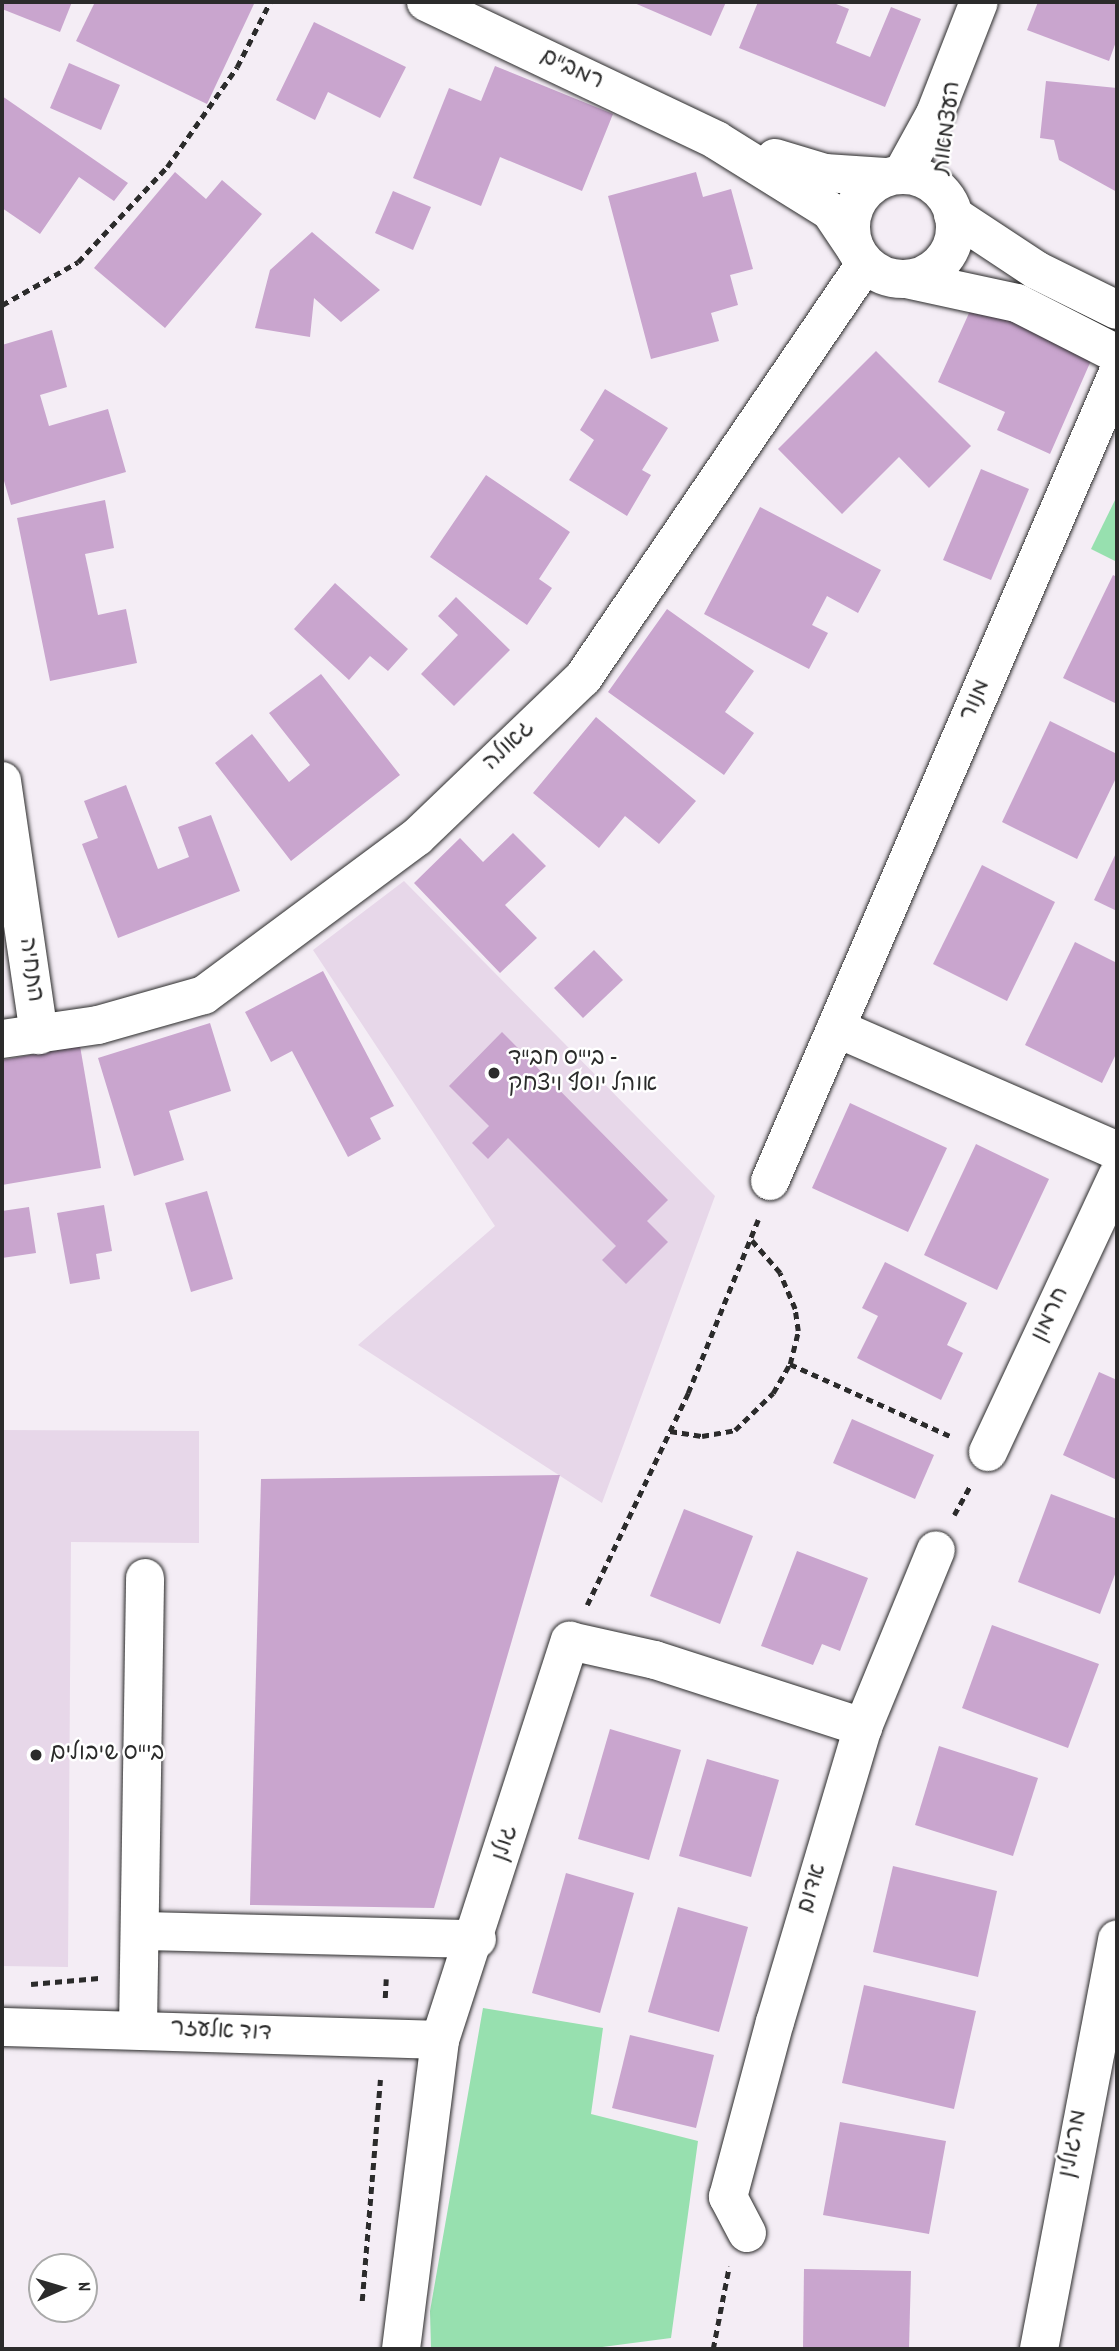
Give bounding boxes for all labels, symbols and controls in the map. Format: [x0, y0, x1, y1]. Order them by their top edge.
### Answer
street label: רמב"ם [535, 44, 607, 98]
street label: העצמאות [930, 80, 968, 176]
street label: מנור [956, 676, 998, 726]
street label: גאולה [479, 716, 541, 778]
street label: התחיה [11, 936, 47, 1004]
place label: בי"ס חב"ד - אוהל יוסף ויצחק [508, 1046, 657, 1100]
marker: בי"ס חב"ד - אוהל יוסף ויצחק [486, 1065, 502, 1081]
street label: חרמון [1027, 1283, 1077, 1347]
place label: בי"ס שיבולים [50, 1741, 164, 1769]
marker: בי"ס שיבולים [28, 1747, 44, 1763]
street label: גולן [489, 1823, 525, 1865]
street label: אדום [794, 1861, 834, 1917]
street label: דוד אלעזר [170, 2017, 272, 2049]
street label: מרגולין [1055, 2108, 1095, 2180]
north arrow [28, 2253, 98, 2323]
text: N [69, 2281, 96, 2292]

